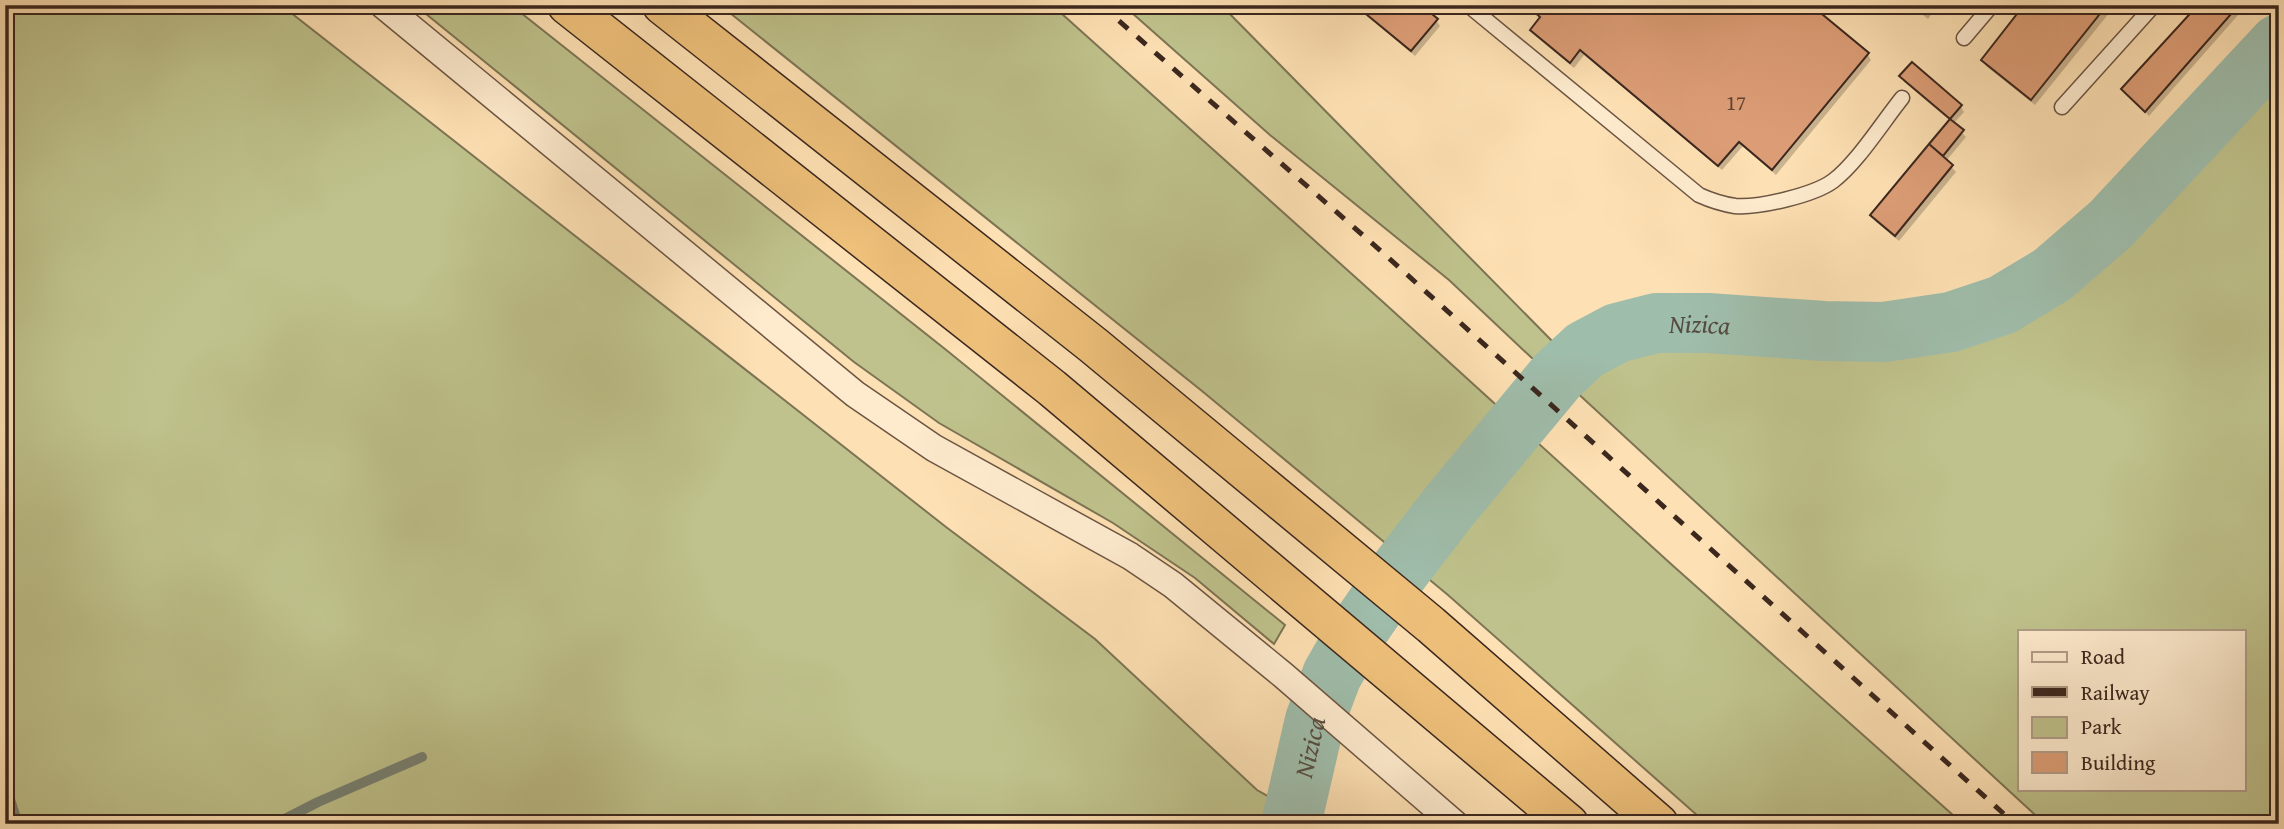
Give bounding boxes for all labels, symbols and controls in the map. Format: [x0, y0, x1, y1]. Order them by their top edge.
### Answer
house number: 17 [1726, 87, 1746, 118]
water label: Nizica [1668, 304, 1732, 344]
legend [2018, 630, 2246, 790]
text: Road [2081, 641, 2126, 672]
text: Railway [2081, 677, 2150, 708]
text: Park [2081, 711, 2122, 742]
water label: Nizica [1283, 713, 1335, 782]
text: Building [2081, 747, 2156, 778]

